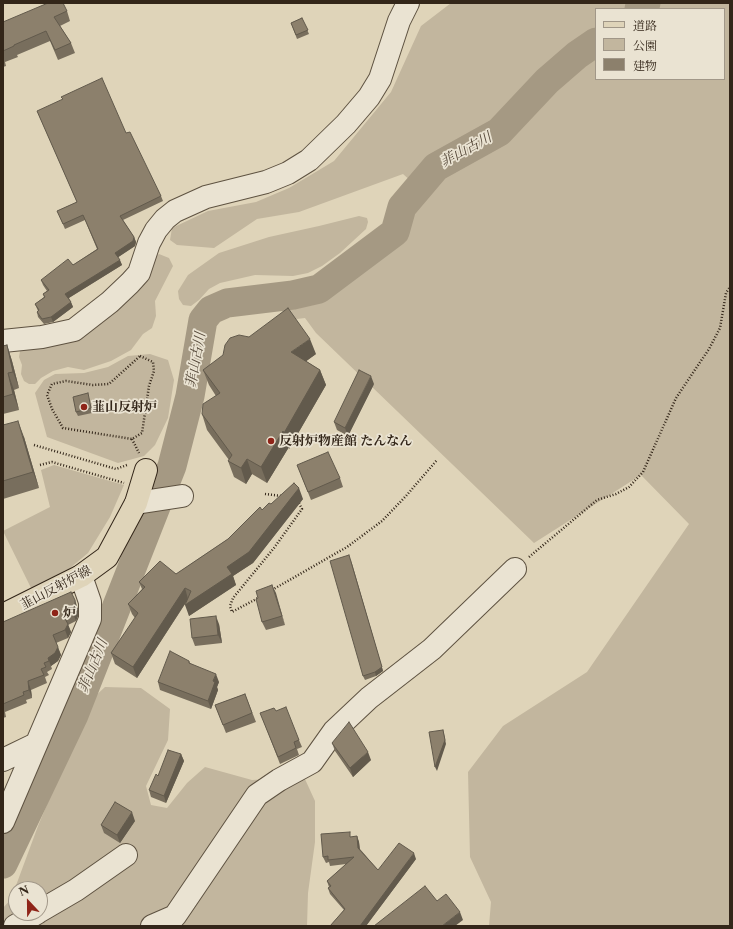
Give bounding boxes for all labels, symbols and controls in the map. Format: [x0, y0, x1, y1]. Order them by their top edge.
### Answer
legend [595, 8, 725, 80]
text: 道路 [633, 18, 657, 33]
text: 公園 [633, 38, 657, 53]
text: 建物 [633, 58, 657, 73]
water label: 菲山古川 [437, 129, 495, 171]
water label: 菲山古川 [183, 331, 209, 389]
place label: 韮山反射炉 [92, 399, 157, 415]
marker: 韮山反射炉 [79, 402, 89, 412]
place label: 反射炉物産館 たんなん [279, 433, 412, 449]
marker: 反射炉物産館 たんなん [266, 436, 276, 446]
street label: 韮山反射炉線 [18, 563, 94, 613]
place label: 炉 [63, 605, 76, 621]
marker: 炉 [50, 608, 60, 618]
water label: 菲山古川 [75, 637, 111, 695]
north arrow [8, 881, 48, 921]
text: N [17, 883, 31, 899]

